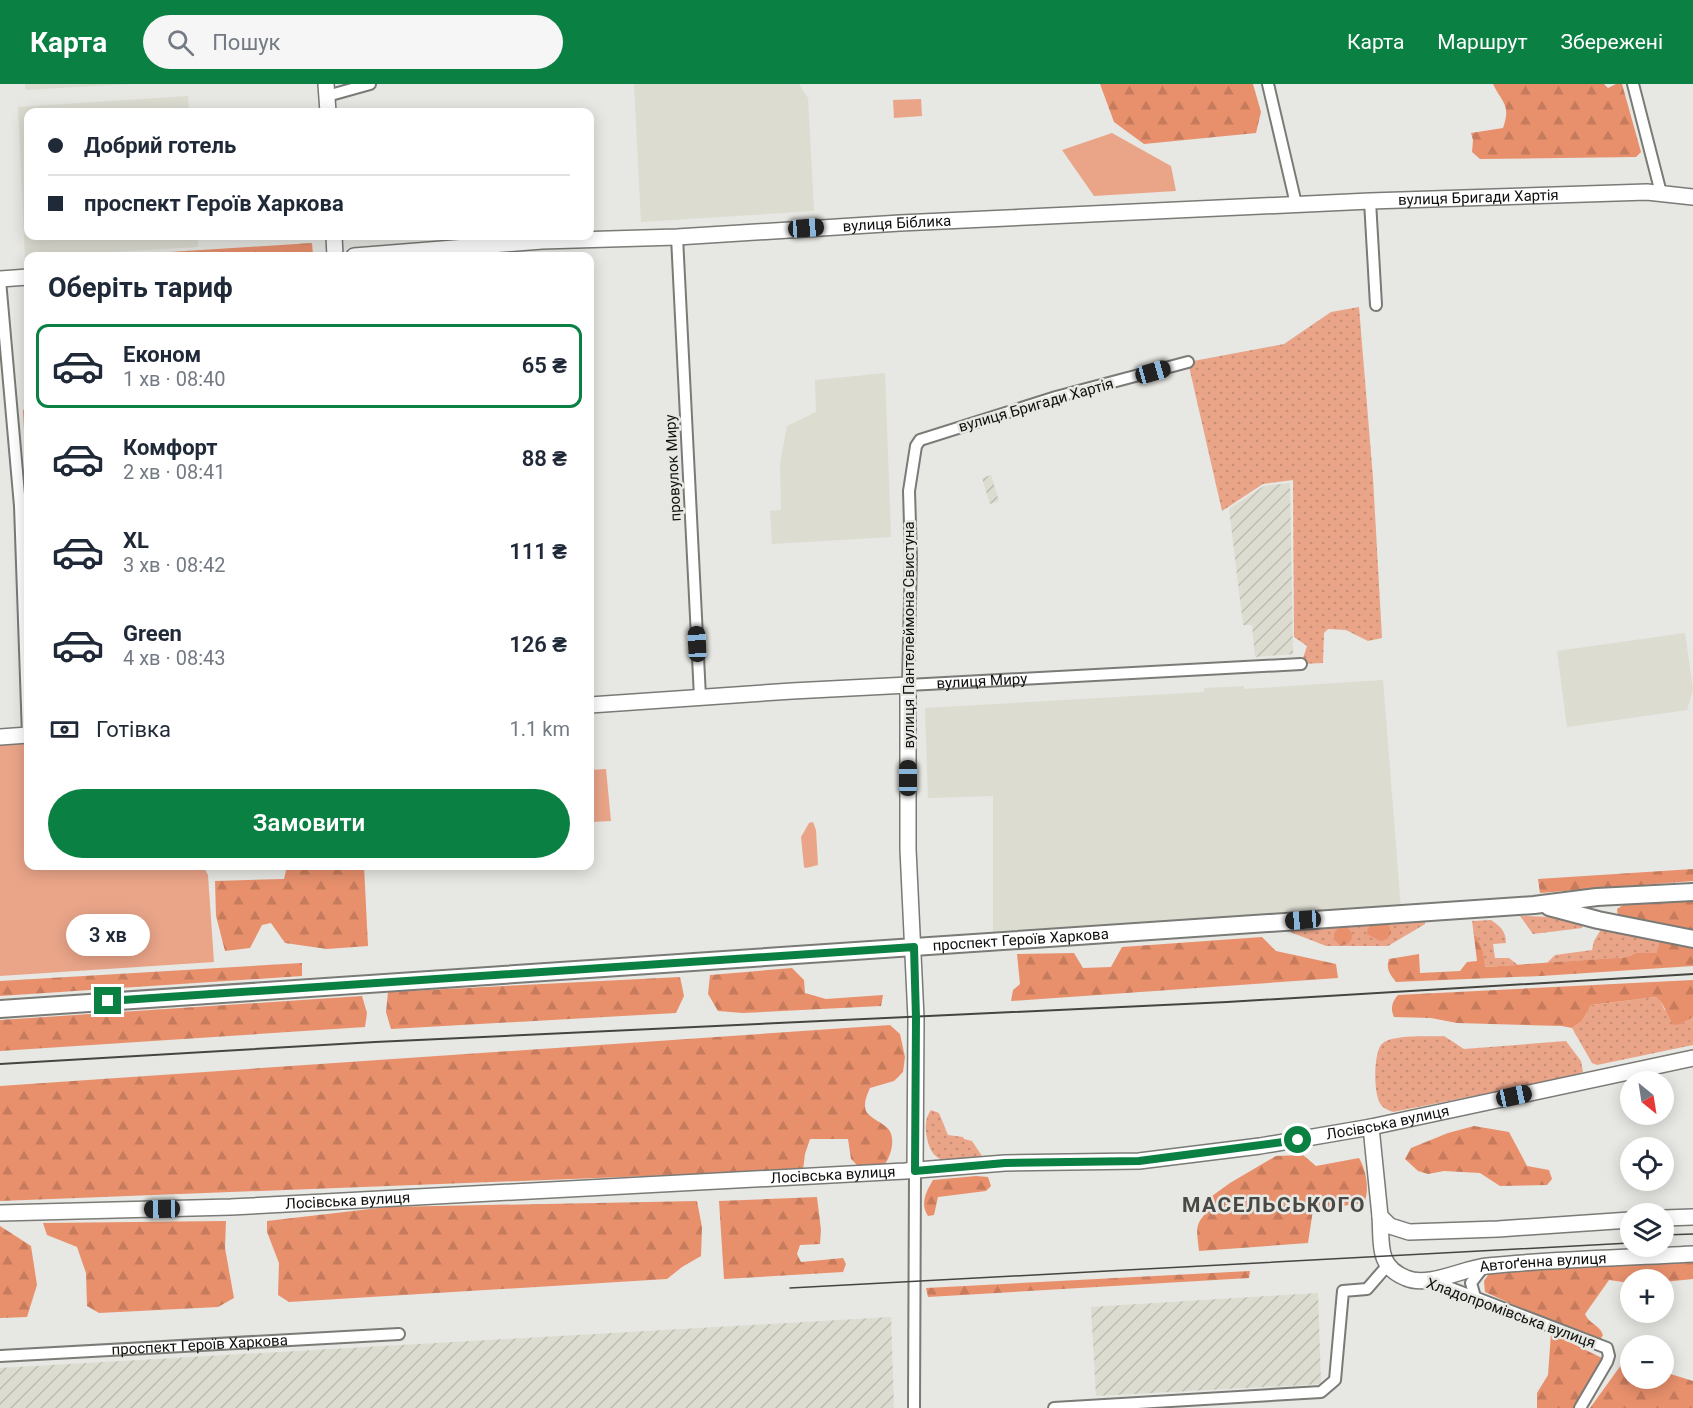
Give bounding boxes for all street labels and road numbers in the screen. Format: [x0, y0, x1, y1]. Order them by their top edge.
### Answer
street label: вулиця Бригади Хартія [1398, 186, 1559, 209]
street label: вулиця Біблика [842, 212, 952, 236]
street label: вулиця Бригади Хартія [956, 374, 1116, 436]
street label: провулок Миру [661, 414, 685, 522]
street label: вулиця Пантелеймона Свистуна [900, 521, 918, 749]
street label: вулиця Миру [936, 670, 1028, 692]
street label: проспект Героїв Харкова [932, 925, 1109, 955]
street label: Лосівська вулиця [1325, 1102, 1451, 1144]
street label: Лосівська вулиця [770, 1163, 896, 1187]
street label: Лосівська вулиця [285, 1188, 411, 1213]
street label: Автоґенна вулиця [1478, 1249, 1607, 1276]
street label: Хладопромівська вулиця [1424, 1274, 1598, 1352]
street label: проспект Героїв Харкова [111, 1331, 288, 1359]

